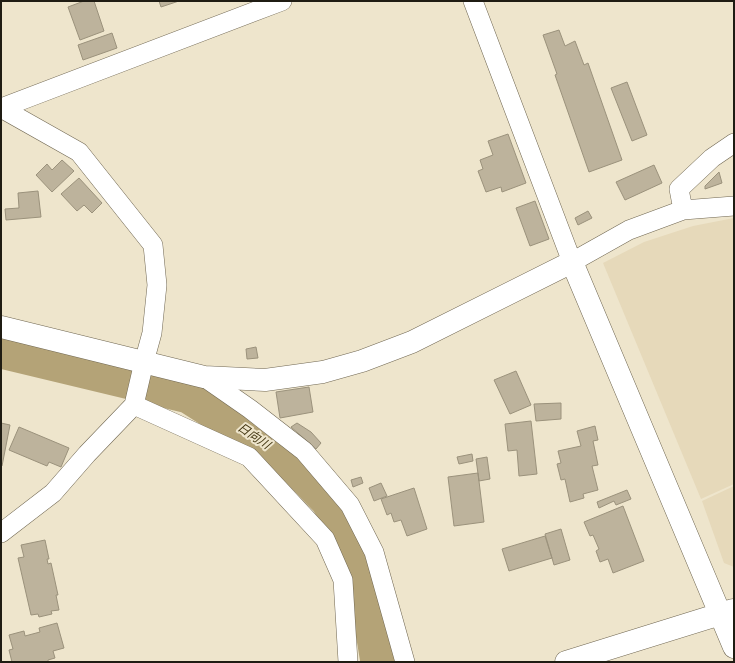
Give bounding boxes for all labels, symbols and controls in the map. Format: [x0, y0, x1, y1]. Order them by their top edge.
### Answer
water label: 日向川 [235, 418, 276, 454]

